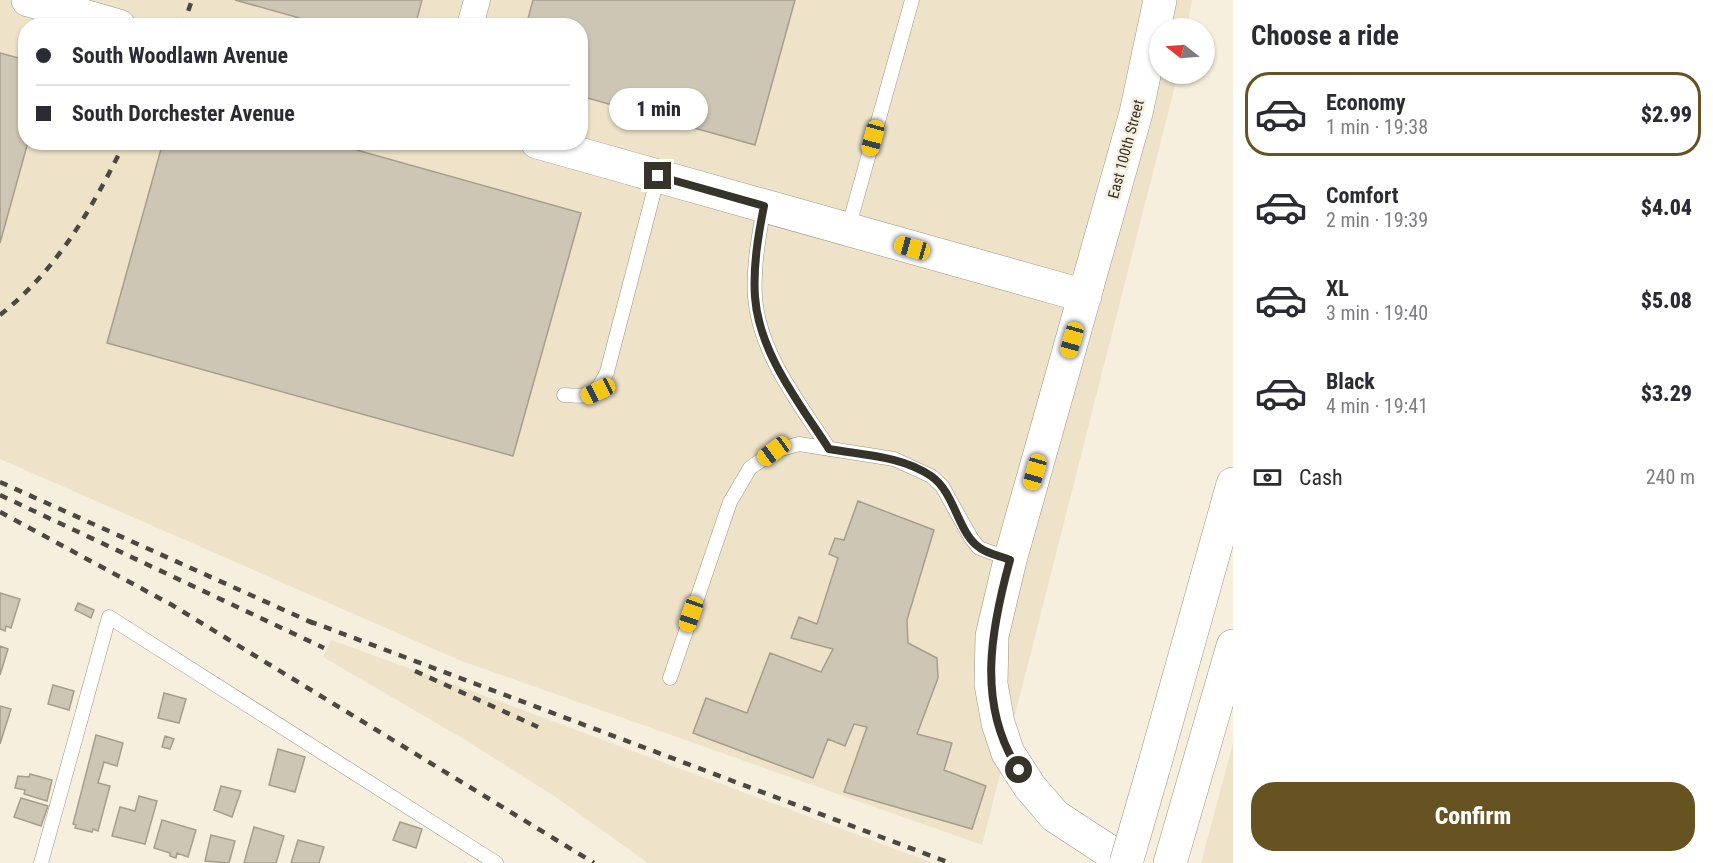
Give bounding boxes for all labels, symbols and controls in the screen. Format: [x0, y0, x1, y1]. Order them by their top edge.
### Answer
north arrow [1149, 18, 1215, 84]
map controls [1149, 18, 1215, 84]
text: Choose a ride [1251, 20, 1399, 52]
text: South Woodlawn Avenue [72, 43, 288, 68]
icon: car [1254, 87, 1308, 141]
callout: 1 min [608, 89, 708, 131]
text: Economy [1326, 90, 1406, 115]
text: 1 min [636, 97, 681, 121]
street label: East 100th Street [1104, 97, 1148, 201]
text: South Dorchester Avenue [72, 101, 295, 126]
text: $2.99 [1641, 102, 1692, 127]
text: 1 min · 19:38 [1326, 115, 1428, 139]
car [860, 118, 886, 158]
route end [644, 162, 671, 189]
icon: car [1254, 180, 1308, 234]
text: Comfort [1326, 183, 1399, 208]
text: $4.04 [1641, 195, 1692, 220]
text: 2 min · 19:39 [1326, 208, 1428, 232]
car [892, 234, 932, 262]
icon: car [1254, 273, 1308, 327]
text: XL [1326, 276, 1349, 301]
text: $5.08 [1641, 288, 1692, 313]
text: 3 min · 19:40 [1326, 301, 1428, 325]
car [1058, 320, 1086, 360]
icon: car [1254, 366, 1308, 420]
text: Black [1326, 369, 1375, 394]
car [578, 375, 618, 407]
text: $3.29 [1641, 381, 1692, 406]
text: 4 min · 19:41 [1326, 394, 1428, 418]
car [754, 433, 794, 469]
car [1021, 452, 1049, 492]
icon: cash [1251, 461, 1284, 494]
text: Cash [1299, 465, 1343, 490]
text: 240 m [1646, 465, 1695, 489]
car [677, 594, 705, 634]
route start [1005, 756, 1032, 783]
button: Confirm [1251, 782, 1695, 851]

